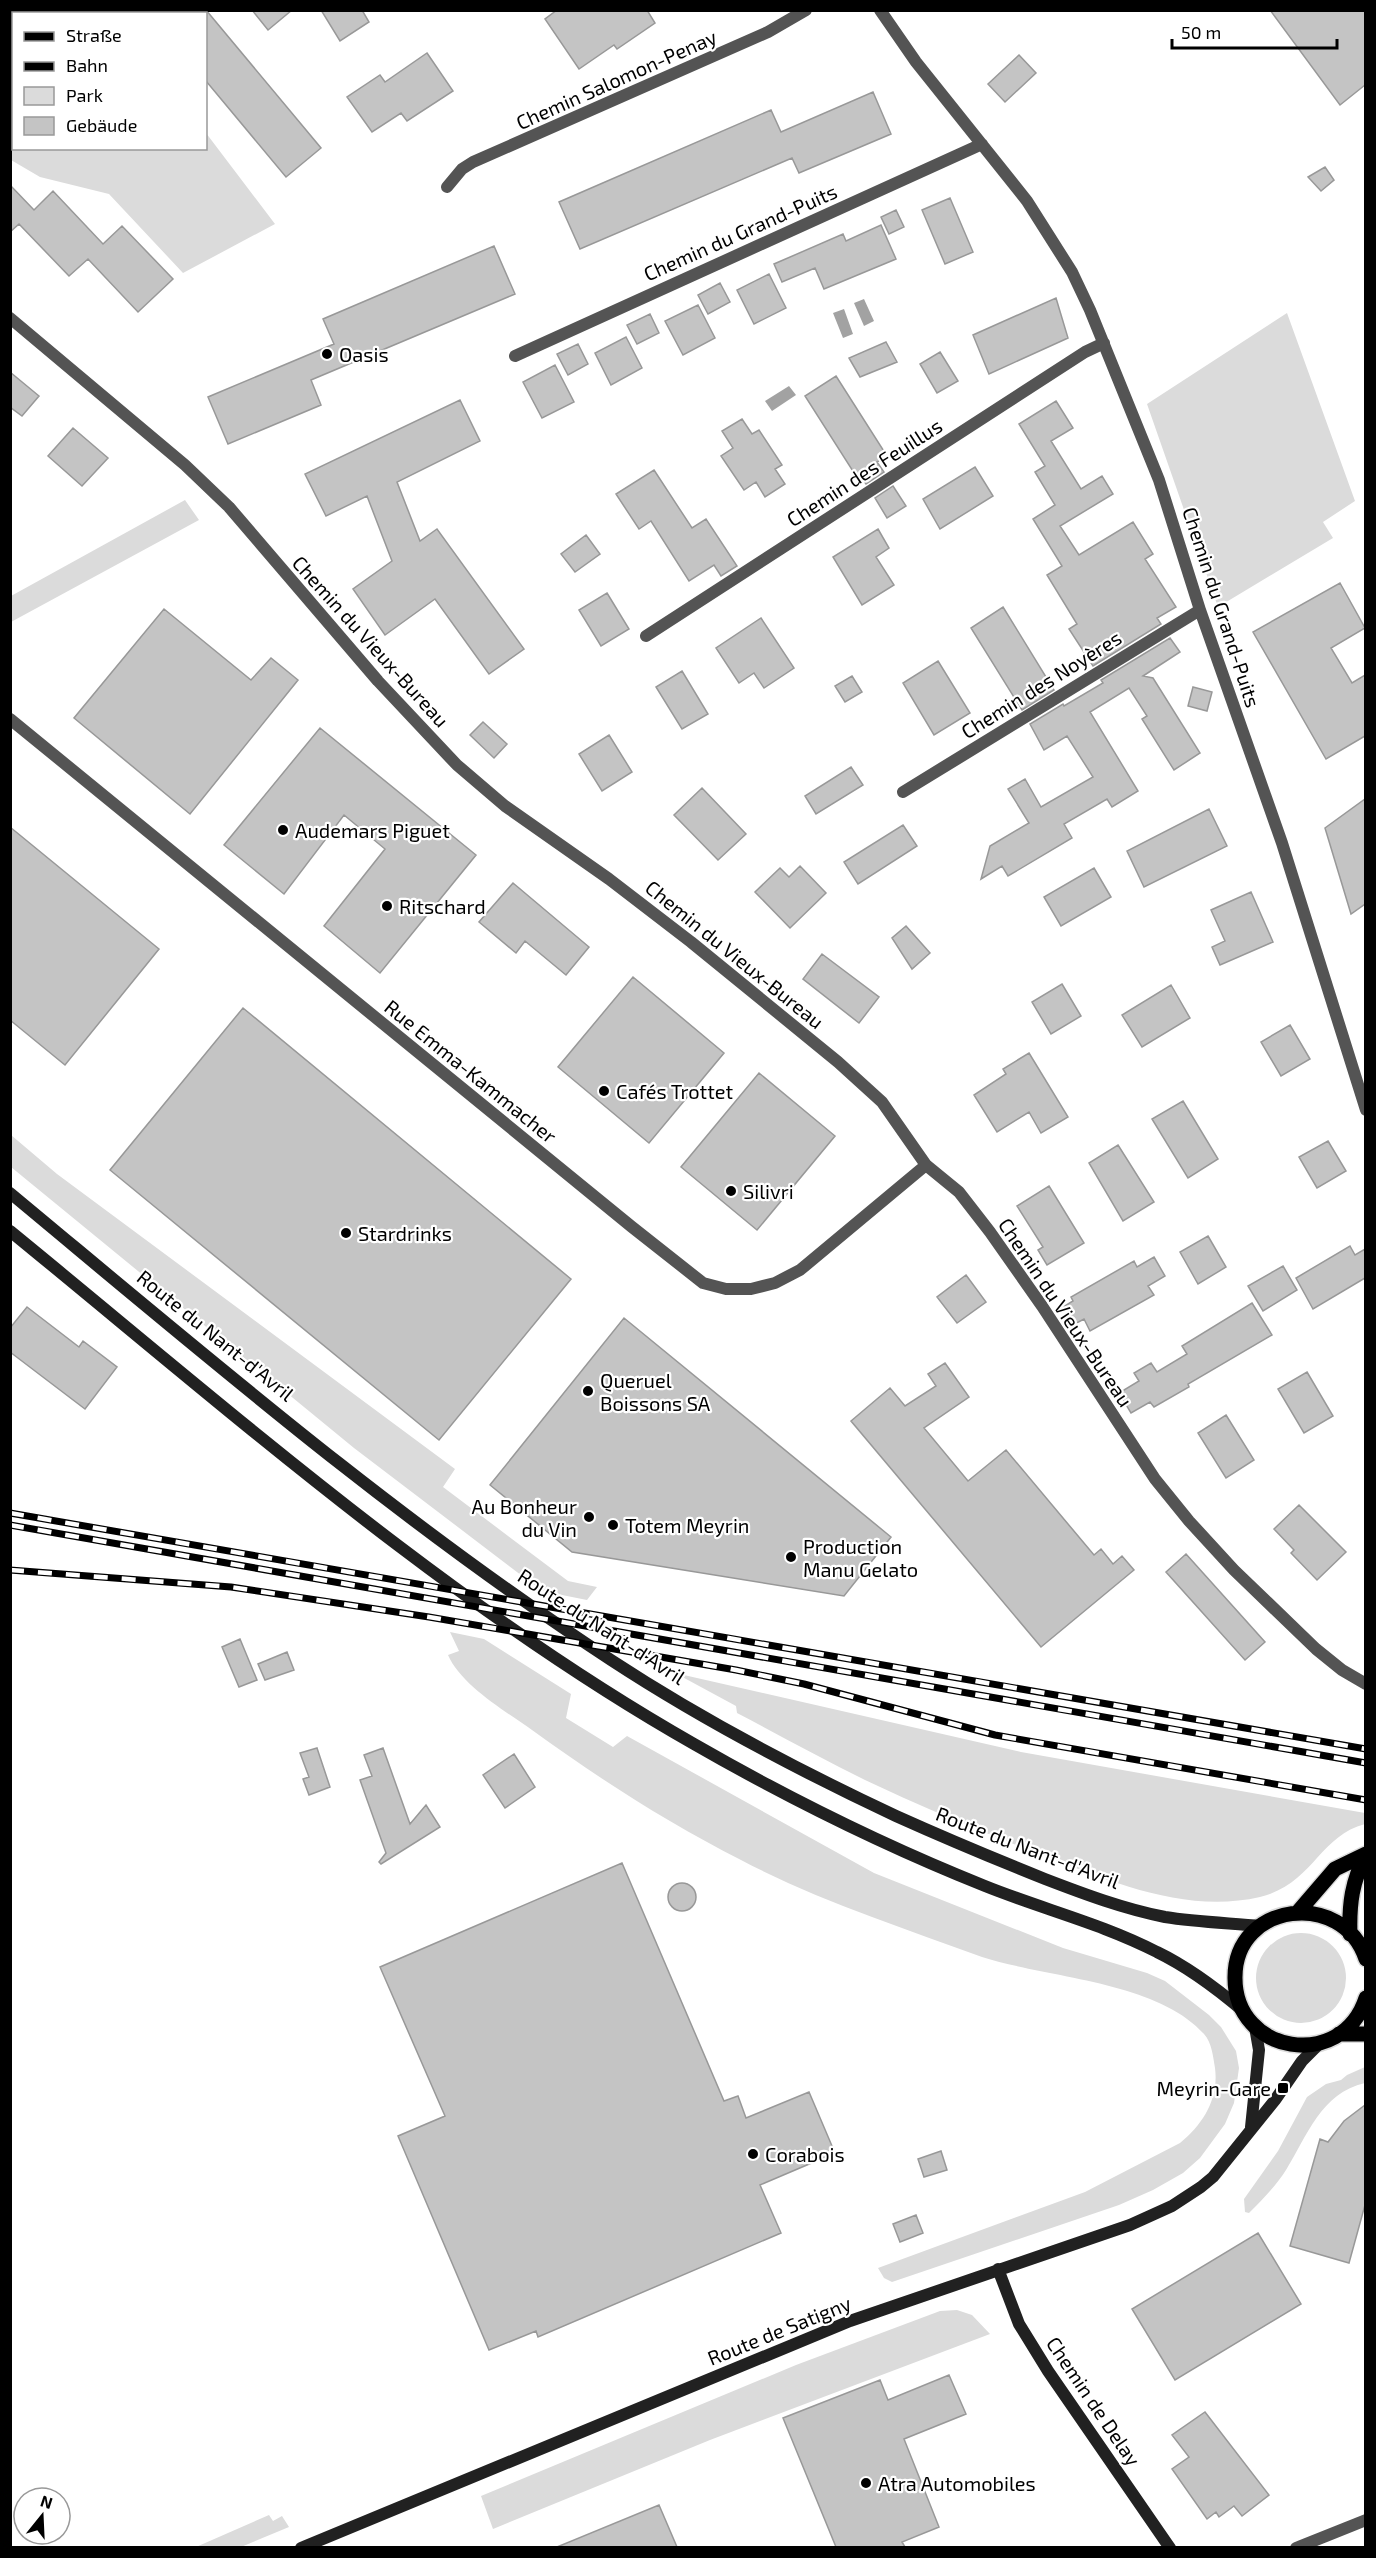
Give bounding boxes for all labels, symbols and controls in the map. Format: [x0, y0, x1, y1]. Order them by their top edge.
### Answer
legend [12, 12, 207, 150]
scale bar [1172, 12, 1337, 50]
text: 50 m [1181, 21, 1221, 43]
text: Straße [66, 24, 122, 46]
street label: Chemin Salomon-Penay [512, 24, 720, 134]
text: Bahn [66, 54, 108, 76]
text: Park [66, 84, 103, 106]
text: Gebäude [66, 114, 137, 136]
street label: Chemin du Grand-Puits [640, 178, 840, 286]
place label: Oasis [339, 342, 389, 366]
marker: Oasis [320, 347, 334, 361]
street label: Chemin des Feuillus [782, 413, 946, 531]
street label: Chemin du Grand-Puits [1178, 504, 1266, 710]
street label: Chemin du Vieux-Bureau [288, 550, 454, 732]
street label: Chemin des Noyères [956, 625, 1126, 743]
place label: Audemars Piguet [295, 818, 450, 842]
marker: Audemars Piguet [276, 823, 290, 837]
street label: Chemin du Vieux-Bureau [641, 875, 829, 1033]
place label: Ritschard [399, 894, 486, 918]
marker: Ritschard [380, 899, 394, 913]
street label: Rue Emma-Kammacher [380, 994, 562, 1148]
place label: Cafés Trottet [616, 1079, 734, 1103]
marker: Cafés Trottet [597, 1084, 611, 1098]
place label: Silivri [743, 1179, 794, 1203]
marker: Silivri [724, 1184, 738, 1198]
street label: Chemin du Vieux-Bureau [994, 1213, 1138, 1411]
place label: Stardrinks [358, 1221, 452, 1245]
marker: Stardrinks [339, 1226, 353, 1240]
street label: Route du Nant-d'Avril [133, 1264, 299, 1406]
place label: Queruel Boissons SA [600, 1368, 711, 1415]
marker: Queruel Boissons SA [581, 1384, 595, 1398]
place label: Au Bonheur du Vin [472, 1494, 577, 1541]
marker: Au Bonheur du Vin [582, 1510, 596, 1524]
place label: Totem Meyrin [625, 1513, 749, 1537]
marker: Totem Meyrin [606, 1518, 620, 1532]
place label: Production Manu Gelato [803, 1534, 918, 1581]
marker: Production Manu Gelato [784, 1550, 798, 1564]
street label: Route du Nant-d'Avril [514, 1563, 690, 1689]
street label: Route du Nant-d'Avril [933, 1801, 1123, 1893]
place label: Meyrin-Gare [1157, 2076, 1271, 2100]
marker: Meyrin-Gare [1276, 2081, 1290, 2095]
place label: Corabois [765, 2142, 845, 2166]
marker: Corabois [746, 2147, 760, 2161]
street label: Route de Satigny [704, 2290, 855, 2370]
street label: Chemin de Delay [1042, 2332, 1146, 2470]
place label: Atra Automobiles [878, 2471, 1036, 2495]
marker: Atra Automobiles [859, 2476, 873, 2490]
north arrow [12, 2486, 72, 2546]
text: N [38, 2490, 55, 2512]

